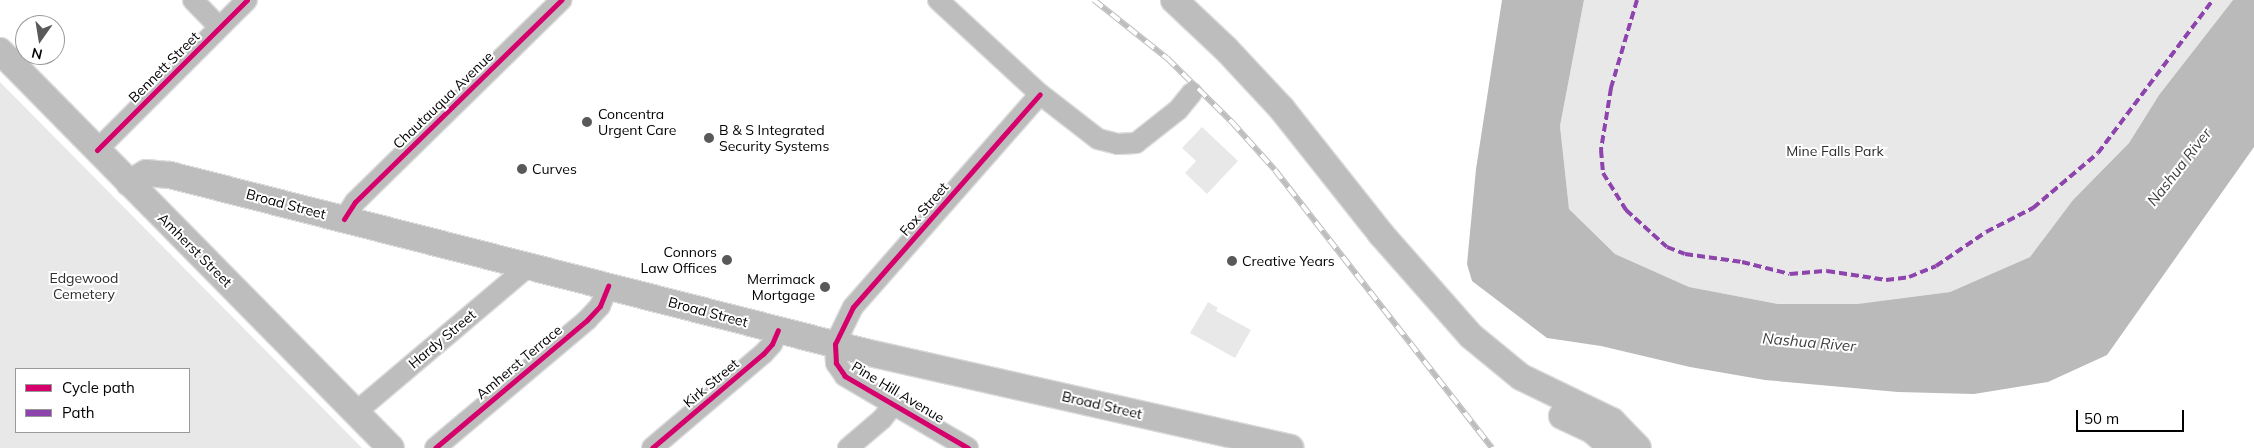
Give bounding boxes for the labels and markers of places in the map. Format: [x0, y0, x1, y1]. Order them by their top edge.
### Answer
place label: Concentra Urgent Care [598, 106, 676, 138]
marker: Concentra Urgent Care [580, 115, 594, 129]
place label: B & S Integrated Security Systems [719, 122, 829, 154]
marker: B & S Integrated Security Systems [703, 132, 715, 144]
place label: Curves [532, 161, 577, 177]
marker: Curves [516, 163, 528, 175]
place label: Connors Law Offices [641, 244, 717, 276]
place label: Creative Years [1242, 253, 1335, 269]
marker: Connors Law Offices [721, 254, 733, 266]
marker: Creative Years [1226, 255, 1238, 267]
place label: Merrimack Mortgage [747, 271, 815, 304]
marker: Merrimack Mortgage [819, 281, 831, 293]

